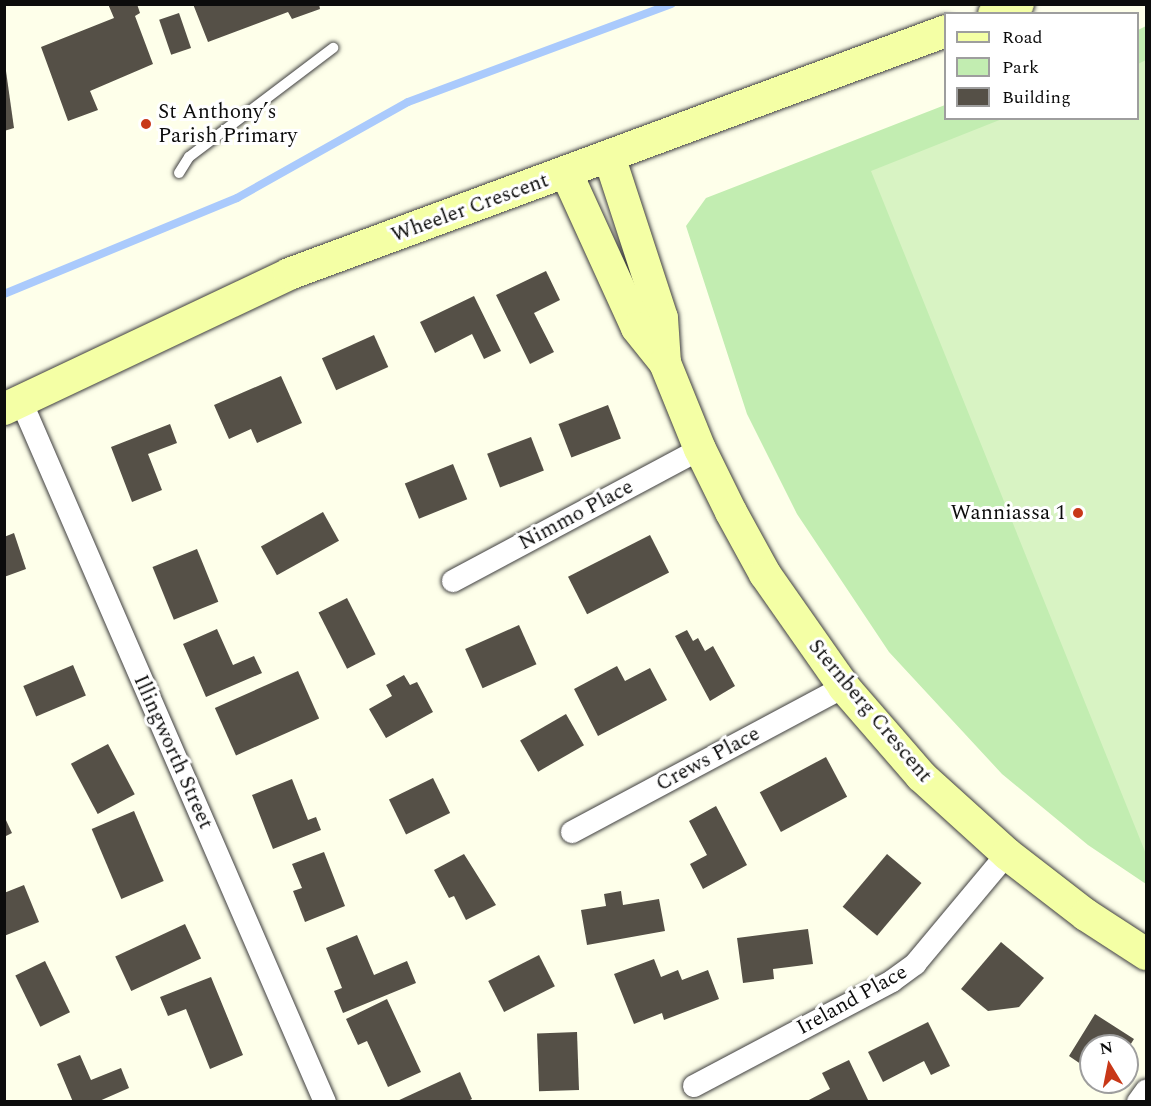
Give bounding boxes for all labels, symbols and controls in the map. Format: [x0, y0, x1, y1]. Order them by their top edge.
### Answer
legend [944, 12, 1139, 120]
text: Road [1002, 24, 1043, 51]
text: Park [1002, 54, 1039, 81]
text: Building [1002, 84, 1071, 111]
place label: St Anthony’s Parish Primary [158, 99, 297, 149]
marker: St Anthony’s Parish Primary [139, 117, 153, 131]
street label: Wheeler Crescent [388, 168, 552, 248]
street label: Nimmo Place [514, 474, 638, 556]
place label: Wanniassa 1 [950, 500, 1066, 526]
marker: Wanniassa 1 [1071, 506, 1085, 520]
street label: Sternberg Crescent [803, 634, 937, 788]
street label: Illingworth Street [128, 671, 218, 833]
street label: Crews Place [652, 721, 764, 797]
street label: Ireland Place [792, 959, 912, 1041]
north arrow [1079, 1034, 1139, 1094]
text: N [1098, 1035, 1115, 1061]

